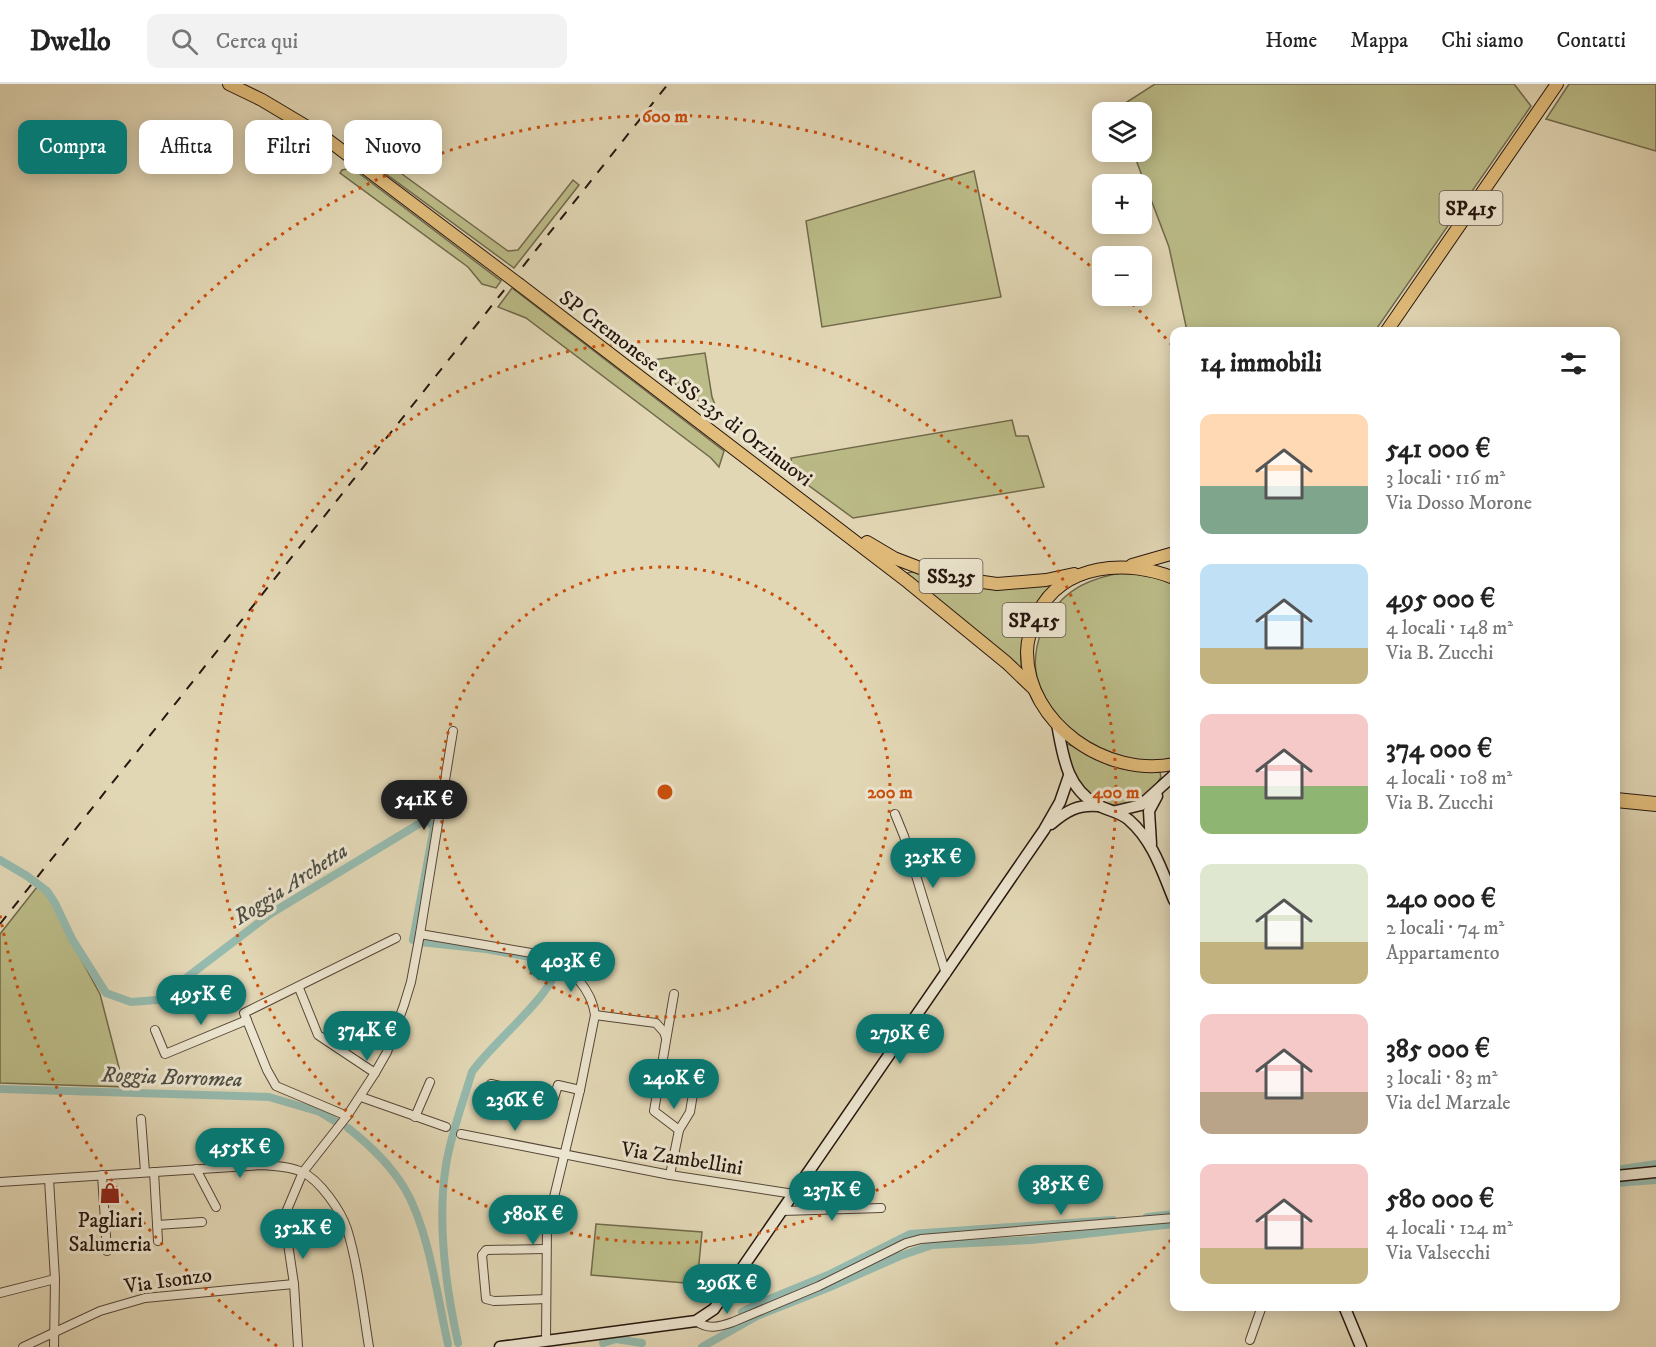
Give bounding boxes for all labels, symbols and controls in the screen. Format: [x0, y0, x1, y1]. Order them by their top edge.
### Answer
search box [147, 14, 567, 68]
text: Dwello [30, 24, 111, 59]
icon: search [168, 25, 201, 58]
text: Cerca qui [216, 28, 298, 55]
text: Home [1265, 28, 1317, 54]
text: Mappa [1350, 28, 1408, 54]
text: Chi siamo [1441, 28, 1523, 54]
text: Contatti [1556, 28, 1626, 54]
map controls [1092, 102, 1152, 306]
button: layers [1092, 102, 1152, 162]
text: 600 m [642, 106, 689, 128]
chip: Compra [18, 120, 127, 174]
chip: Affitta [139, 120, 233, 174]
chip: Filtri [245, 120, 332, 174]
chip: Nuovo [344, 120, 442, 174]
button: + [1092, 174, 1152, 234]
road number: SP415 [1440, 191, 1502, 225]
button: − [1092, 246, 1152, 306]
street label: SP Cremonese ex SS 235 di Orzinuovi [554, 285, 817, 493]
text: 14 immobili [1200, 347, 1322, 380]
icon: filters [1557, 347, 1590, 380]
text: 541 000 € [1386, 433, 1490, 466]
icon: home [1248, 438, 1320, 510]
text: 3 locali · 116 m² [1386, 466, 1505, 491]
text: Via Dosso Morone [1386, 491, 1532, 516]
road number: SS235 [920, 559, 982, 593]
text: 495 000 € [1386, 583, 1495, 616]
icon: home [1248, 588, 1320, 660]
road number: SP415 [1002, 603, 1066, 637]
text: 4 locali · 148 m² [1386, 616, 1513, 641]
text: Via B. Zucchi [1386, 641, 1494, 666]
text: 374 000 € [1386, 733, 1492, 766]
icon: home [1248, 738, 1320, 810]
text: 4 locali · 108 m² [1386, 766, 1512, 791]
pin: 541K € [375, 780, 473, 831]
centre of rings [655, 782, 675, 802]
text: 200 m [867, 782, 913, 804]
text: 400 m [1091, 782, 1140, 804]
text: 541K € [395, 787, 453, 812]
text: Via B. Zucchi [1386, 791, 1494, 816]
water label: Roggia Archetta [228, 837, 353, 932]
pin: 325K € [884, 838, 982, 889]
text: 325K € [904, 845, 962, 870]
text: 240 000 € [1386, 883, 1496, 916]
icon: home [1248, 888, 1320, 960]
text: 2 locali · 74 m² [1386, 916, 1504, 941]
text: Appartamento [1386, 941, 1499, 966]
pin: 403K € [522, 942, 620, 993]
text: 403K € [541, 949, 601, 974]
pin: 495K € [152, 975, 250, 1026]
text: 495K € [170, 982, 232, 1007]
pin: 374K € [318, 1011, 416, 1062]
pin: 279K € [851, 1014, 949, 1065]
text: 374K € [337, 1018, 397, 1043]
text: 279K € [870, 1021, 930, 1046]
text: 385 000 € [1386, 1033, 1490, 1066]
icon: home [1248, 1038, 1320, 1110]
pin: 240K € [625, 1059, 723, 1110]
water label: Roggia Borromea [100, 1062, 243, 1093]
text: 240K € [643, 1066, 705, 1091]
text: 3 locali · 83 m² [1386, 1066, 1498, 1091]
pin: 236K € [466, 1081, 564, 1132]
text: 236K € [486, 1088, 544, 1113]
text: Via del Marzale [1386, 1091, 1511, 1116]
pin: 455K € [191, 1128, 289, 1179]
text: 455K € [209, 1135, 271, 1160]
street label: Via Zambellini [618, 1136, 745, 1181]
pin: 385K € [1012, 1165, 1110, 1216]
pin: 237K € [783, 1171, 881, 1222]
text: 385K € [1032, 1172, 1090, 1197]
text: 237K € [803, 1178, 861, 1203]
shop icon: Pagliari Salumeria [98, 1181, 122, 1205]
text: 580 000 € [1386, 1183, 1494, 1216]
icon: home [1248, 1188, 1320, 1260]
pin: 580K € [484, 1195, 582, 1246]
text: 580K € [503, 1202, 563, 1227]
place label: Pagliari Salumeria [69, 1208, 152, 1258]
pin: 352K € [254, 1209, 352, 1260]
text: 352K € [274, 1216, 332, 1241]
text: 4 locali · 124 m² [1386, 1216, 1513, 1241]
text: Via Valsecchi [1386, 1241, 1490, 1266]
street label: Via Isonzo [122, 1262, 214, 1300]
pin: 296K € [678, 1264, 776, 1315]
text: 296K € [697, 1271, 757, 1296]

